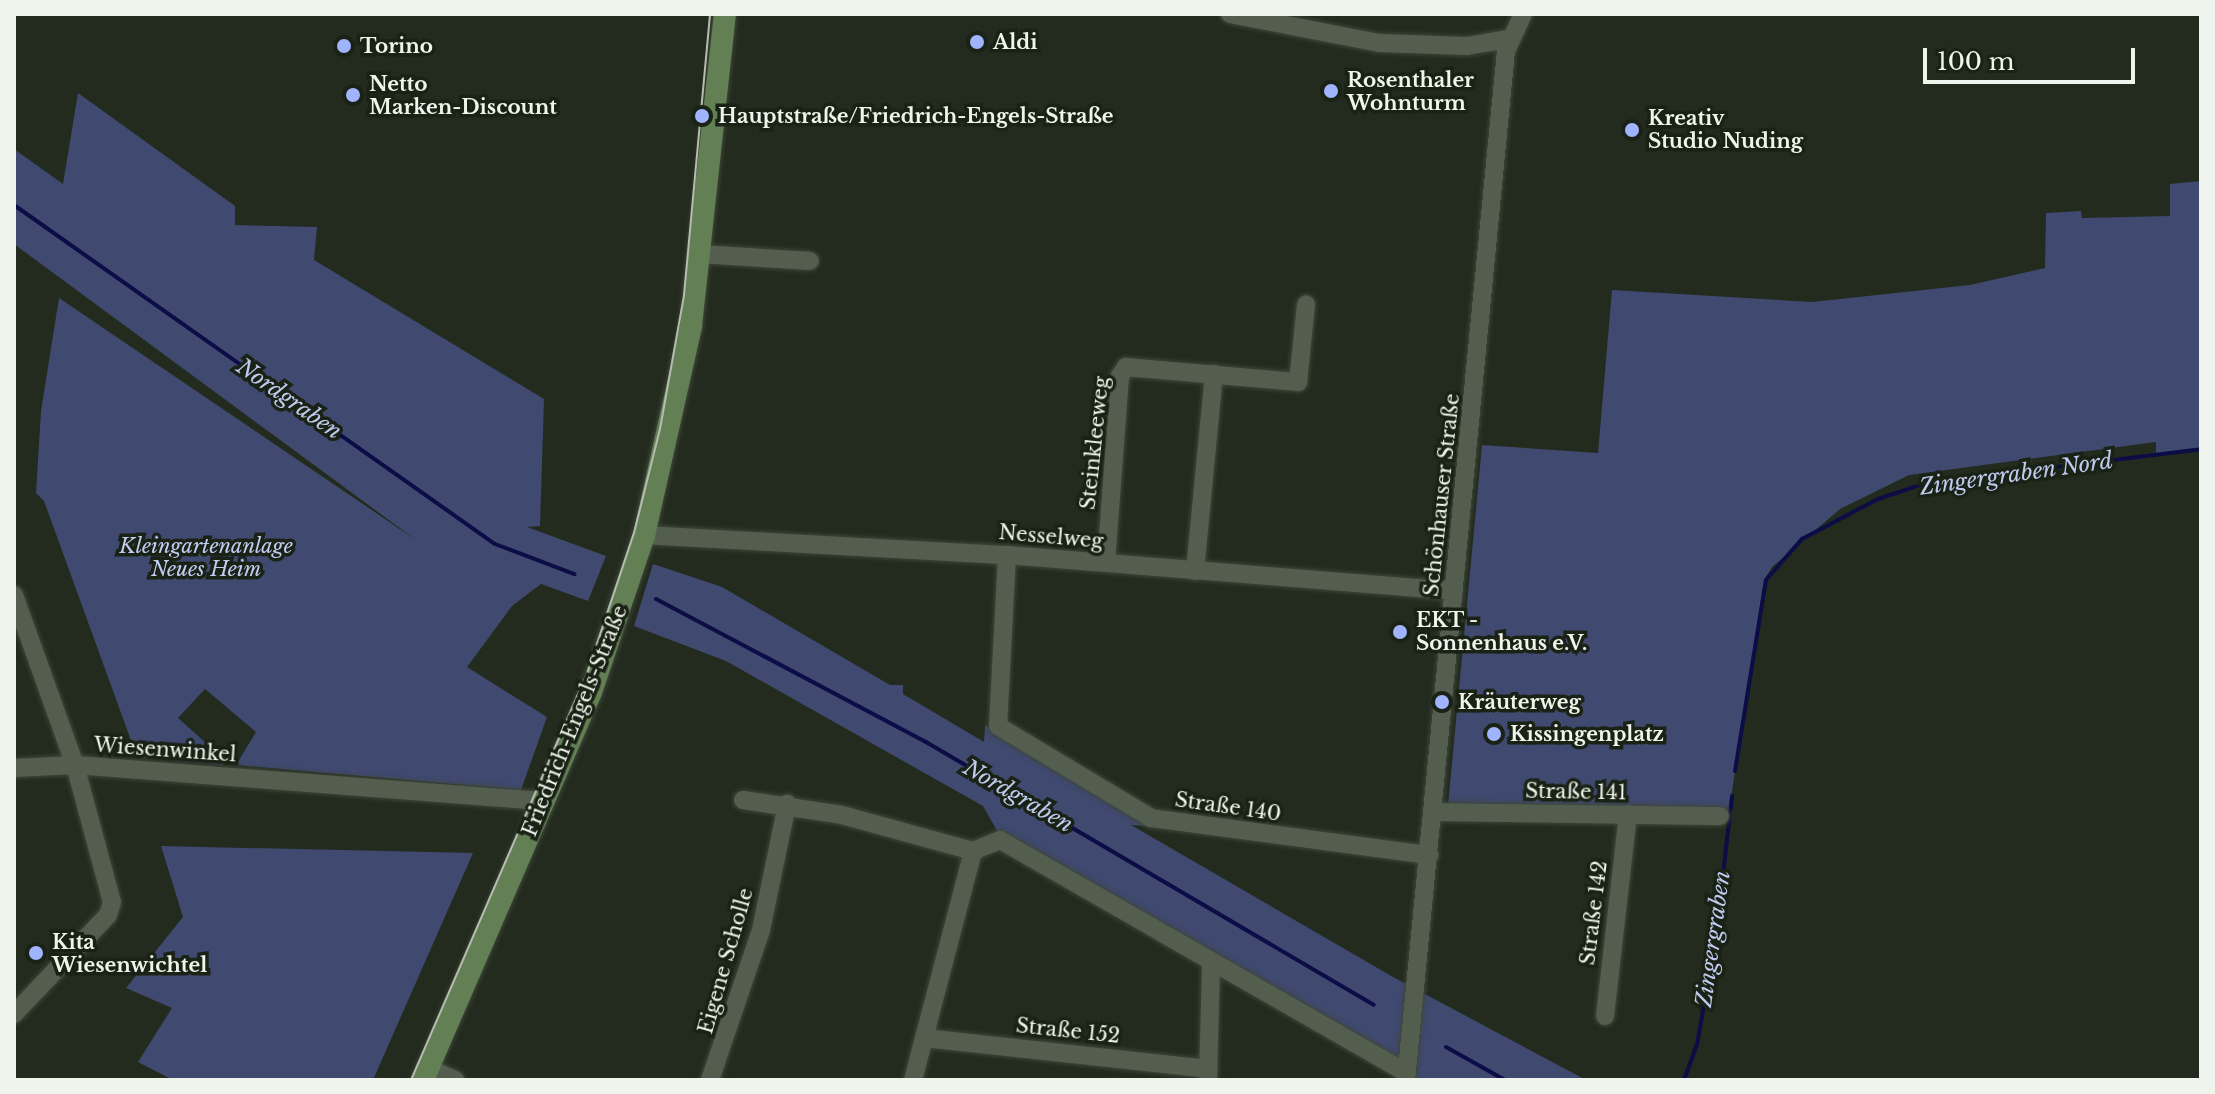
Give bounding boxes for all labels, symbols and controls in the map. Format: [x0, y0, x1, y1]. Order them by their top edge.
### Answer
place label: Aldi [993, 30, 1037, 54]
scale bar [1927, 32, 2139, 82]
marker: Aldi [968, 33, 986, 51]
place label: Torino [360, 34, 433, 58]
marker: Torino [335, 37, 353, 55]
text: 100 m [1937, 47, 2015, 76]
place label: Rosenthaler Wohnturm [1347, 68, 1474, 115]
place label: Netto Marken-Discount [369, 72, 557, 119]
marker: Rosenthaler Wohnturm [1322, 82, 1340, 100]
marker: Netto Marken-Discount [344, 86, 362, 104]
place label: Hauptstraße/Friedrich-Engels-Straße [718, 104, 1113, 128]
place label: Kreativ Studio Nuding [1648, 106, 1803, 153]
marker: Hauptstraße/Friedrich-Engels-Straße [693, 107, 711, 125]
marker: Kreativ Studio Nuding [1623, 121, 1641, 139]
water label: Nordgraben [231, 353, 347, 445]
street label: Steinkleeweg [1076, 375, 1114, 511]
street label: Schönhauser Straße [1419, 392, 1465, 598]
water label: Zingergraben Nord [1917, 447, 2115, 501]
street label: Nesselweg [998, 520, 1104, 554]
park label: Kleingartenanlage Neues Heim [119, 534, 293, 581]
street label: Friedrich-Engels-Straße [518, 602, 632, 840]
place label: EKT - Sonnenhaus e.V. [1416, 608, 1587, 655]
marker: EKT - Sonnenhaus e.V. [1391, 623, 1409, 641]
place label: Kräuterweg [1458, 690, 1581, 714]
marker: Kräuterweg [1433, 693, 1451, 711]
place label: Kissingenplatz [1510, 722, 1664, 746]
marker: Kissingenplatz [1485, 725, 1503, 743]
street label: Wiesenwinkel [93, 733, 237, 767]
water label: Nordgraben [959, 754, 1077, 838]
street label: Straße 141 [1525, 779, 1627, 805]
street label: Straße 140 [1173, 788, 1283, 826]
street label: Straße 142 [1576, 860, 1612, 966]
water label: Zingergraben [1690, 869, 1736, 1009]
street label: Eigene Scholle [694, 885, 758, 1037]
place label: Kita Wiesenwichtel [52, 930, 207, 977]
marker: Kita Wiesenwichtel [27, 944, 45, 962]
street label: Straße 152 [1015, 1014, 1121, 1048]

